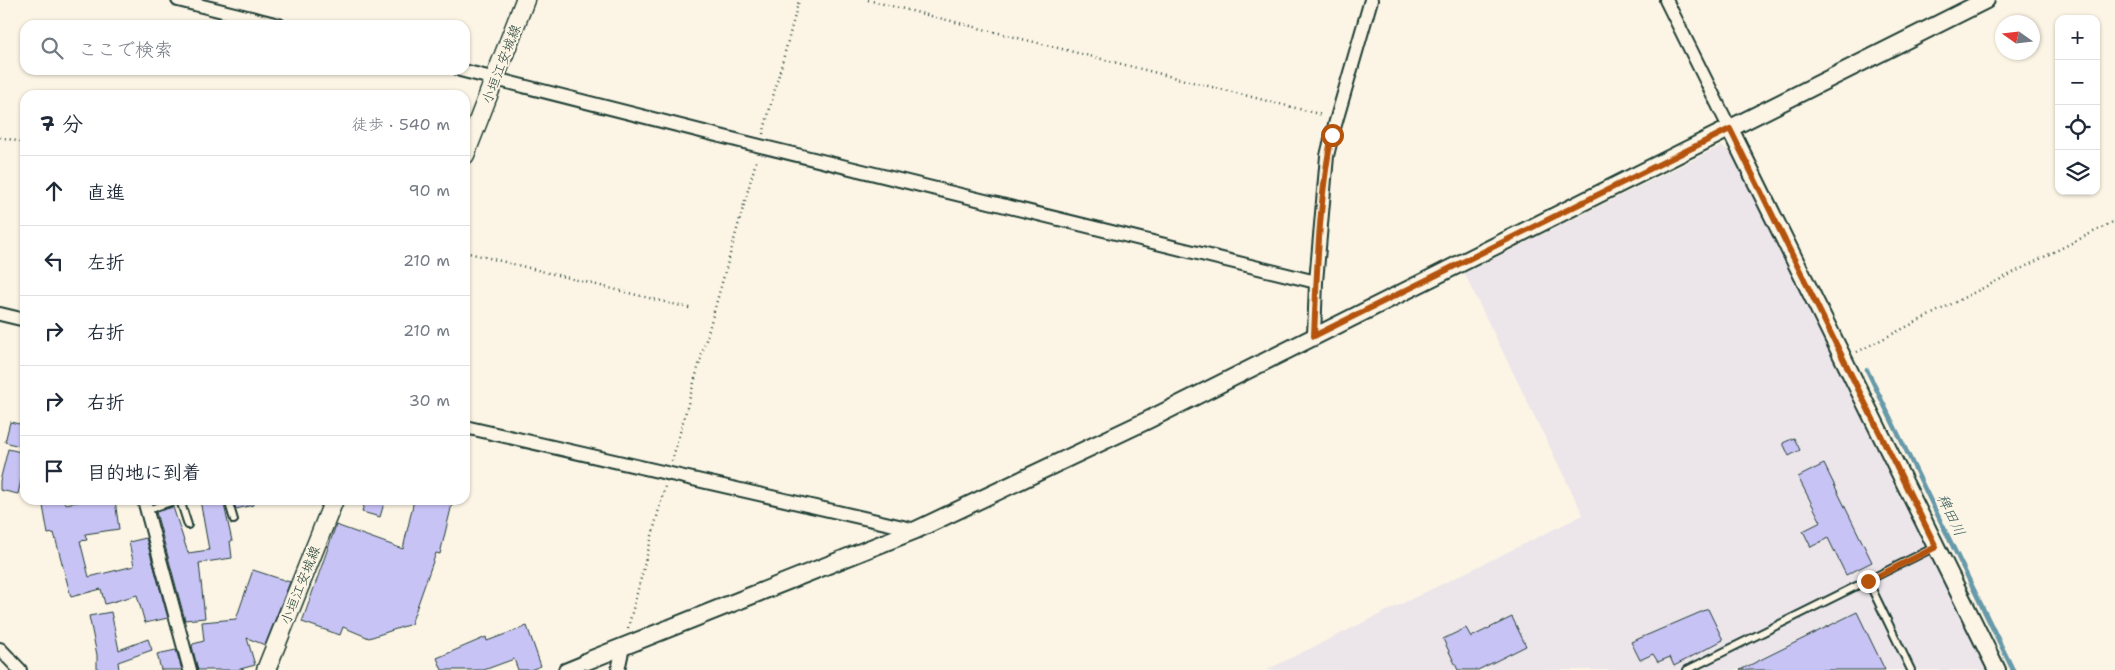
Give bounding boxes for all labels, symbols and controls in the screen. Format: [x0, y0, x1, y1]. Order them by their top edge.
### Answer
north arrow [1995, 15, 2040, 60]
map controls [2055, 15, 2100, 195]
button: + [2055, 15, 2100, 60]
search box [20, 20, 470, 75]
street label: 小垣江安城線 [478, 22, 524, 106]
icon: search [38, 34, 66, 62]
text: ここで検索 [78, 37, 173, 62]
button: − [2055, 60, 2100, 105]
button: locate [2055, 105, 2100, 150]
text: 7 分 [40, 110, 83, 138]
text: 徒歩 · 540 m [352, 114, 450, 135]
route start [1321, 124, 1344, 147]
button: layers [2055, 150, 2100, 195]
icon: ahead [40, 177, 68, 205]
text: 直進 [87, 180, 125, 205]
text: 90 m [409, 180, 450, 201]
icon: left [40, 247, 68, 275]
text: 左折 [87, 250, 125, 275]
text: 210 m [403, 250, 450, 271]
icon: right [40, 317, 68, 345]
text: 右折 [87, 320, 125, 345]
text: 210 m [403, 320, 450, 341]
icon: right [40, 387, 68, 415]
text: 右折 [87, 390, 125, 415]
text: 30 m [409, 390, 450, 411]
icon: arrive [40, 457, 68, 485]
text: 目的地に到着 [87, 460, 201, 485]
water label: 稗田川 [1932, 490, 1970, 540]
street label: 小垣江安城線 [276, 543, 324, 627]
route end [1857, 570, 1880, 593]

